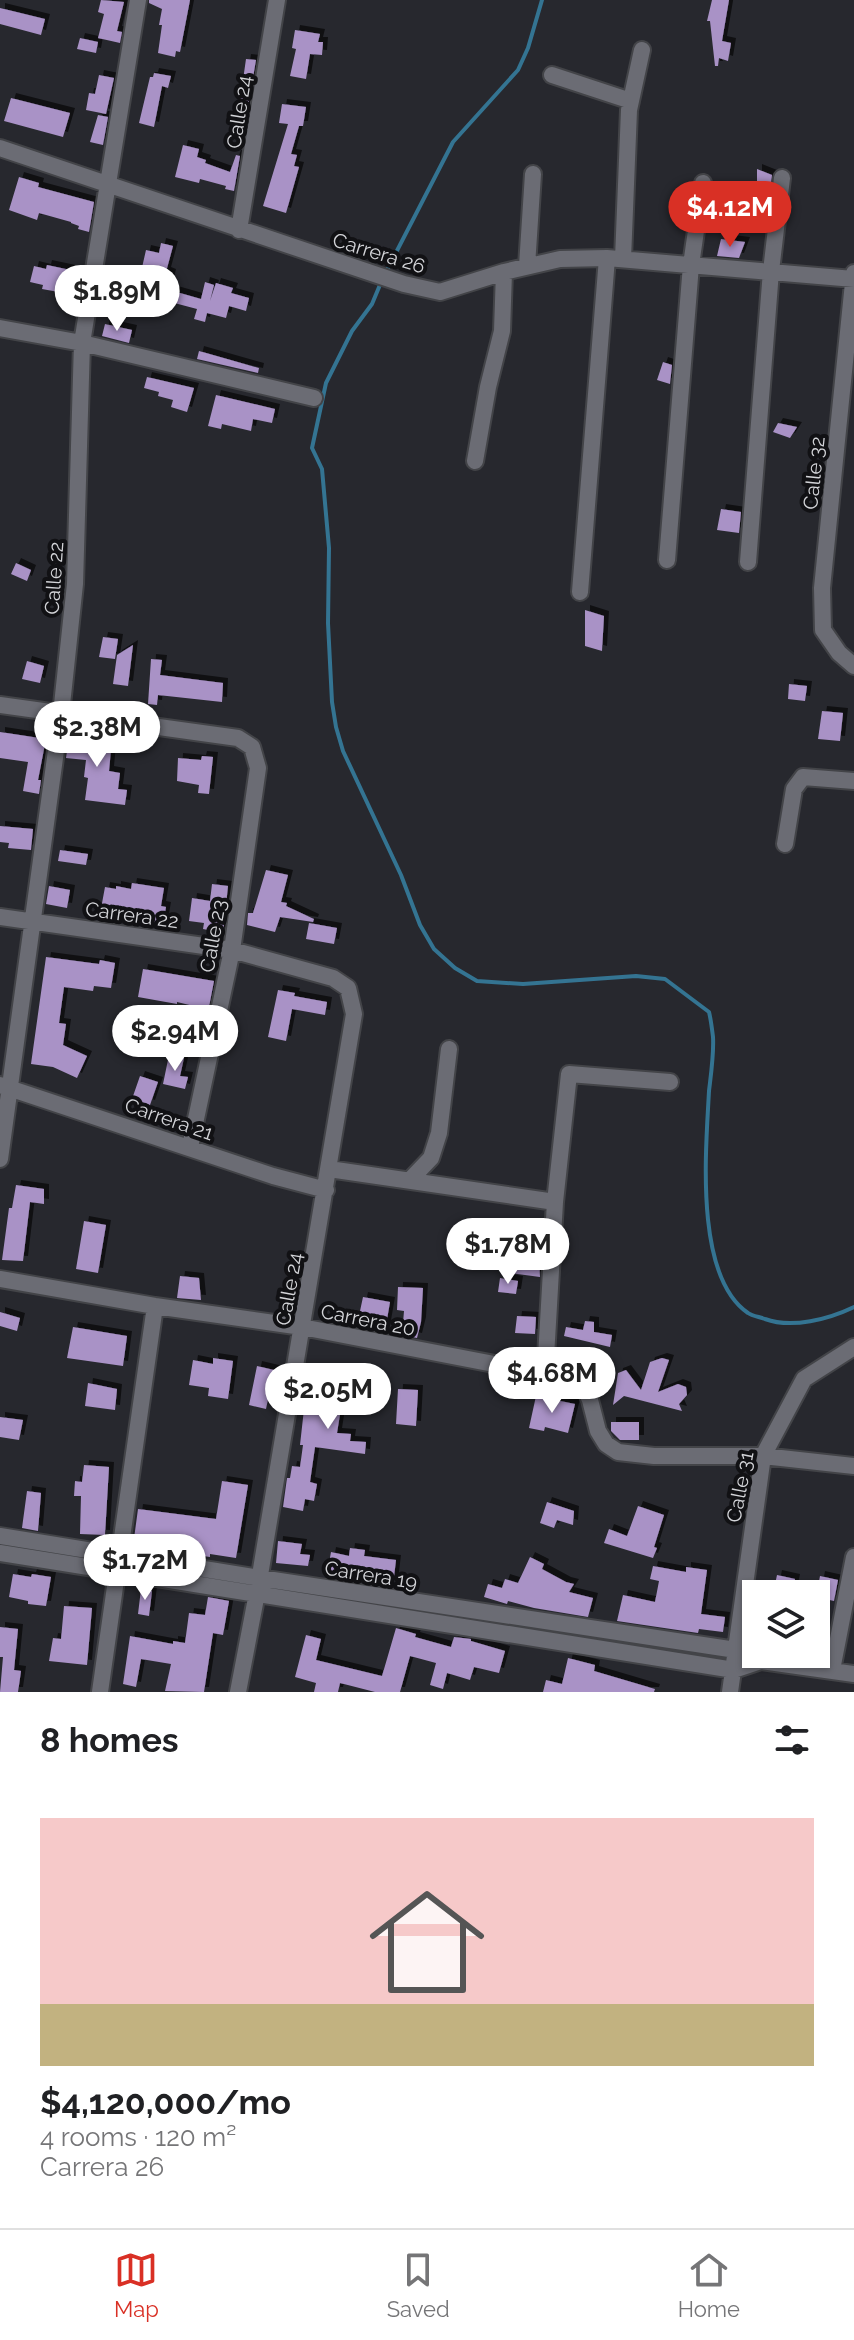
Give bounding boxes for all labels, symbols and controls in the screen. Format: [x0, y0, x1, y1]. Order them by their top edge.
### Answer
street label: Calle 24 [221, 74, 257, 150]
pin: $4.12M [665, 181, 795, 249]
text: $4.12M [686, 192, 774, 222]
street label: Carrera 26 [330, 228, 428, 278]
pin: $1.89M [52, 265, 182, 333]
text: $1.89M [73, 276, 161, 306]
street label: Calle 32 [798, 435, 830, 511]
street label: Calle 22 [39, 541, 69, 615]
pin: $2.38M [32, 701, 162, 769]
text: $2.38M [52, 712, 142, 742]
street label: Carrera 22 [84, 897, 180, 933]
street label: Calle 23 [195, 898, 231, 974]
pin: $2.94M [110, 1005, 240, 1073]
text: $2.94M [130, 1016, 220, 1046]
street label: Carrera 21 [122, 1093, 217, 1145]
pin: $1.78M [443, 1218, 573, 1286]
text: $1.78M [464, 1229, 552, 1259]
street label: Calle 24 [271, 1251, 307, 1327]
street label: Carrera 20 [319, 1299, 417, 1341]
pin: $4.68M [487, 1347, 617, 1415]
text: $4.68M [506, 1358, 598, 1388]
pin: $2.05M [263, 1363, 393, 1431]
text: $2.05M [283, 1374, 373, 1404]
street label: Calle 31 [721, 1449, 759, 1524]
pin: $1.72M [80, 1534, 210, 1602]
text: $1.72M [102, 1545, 188, 1575]
street label: Carrera 19 [323, 1556, 419, 1594]
map controls [742, 1580, 830, 1668]
button: layers [742, 1580, 830, 1668]
icon: filters [770, 1718, 814, 1762]
text: 8 homes [40, 1720, 179, 1760]
icon: home [355, 1870, 499, 2014]
text: $4,120,000/mo [40, 2082, 291, 2122]
text: 4 rooms · 120 m² [40, 2122, 236, 2152]
text: Carrera 26 [40, 2152, 164, 2182]
tab: Map [114, 2248, 159, 2322]
tab: Saved [387, 2248, 450, 2322]
tab: Home [678, 2248, 740, 2322]

